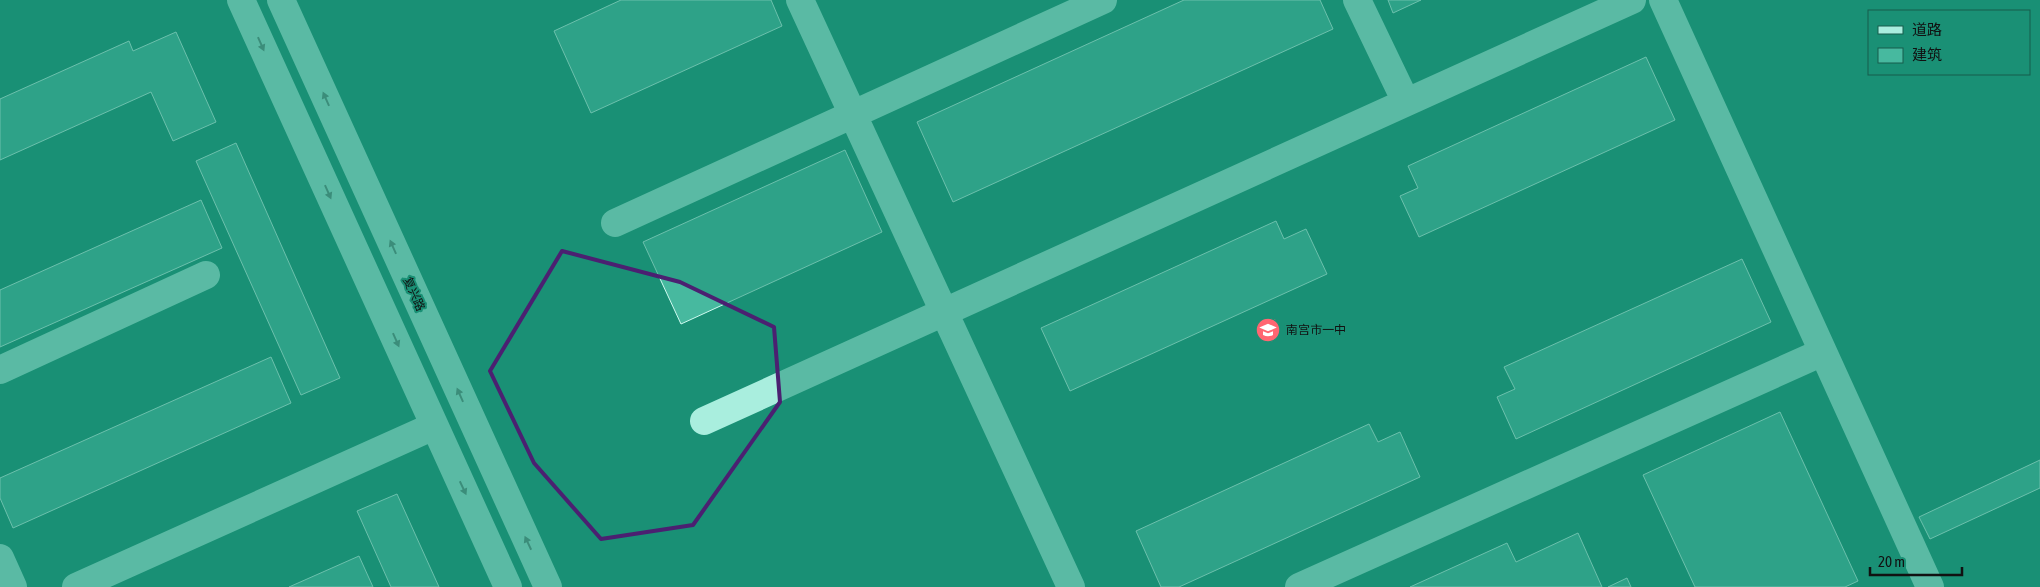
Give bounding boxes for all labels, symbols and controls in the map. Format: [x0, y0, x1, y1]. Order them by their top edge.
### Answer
legend [1868, 10, 2030, 75]
text: 道路 [1912, 21, 1942, 38]
one-way arrow [258, 37, 266, 51]
text: 建筑 [1912, 46, 1942, 63]
one-way arrow [322, 92, 330, 106]
one-way arrow [325, 185, 333, 199]
one-way arrow [389, 240, 397, 254]
street label: 复兴路 [400, 275, 428, 313]
school or university icon: 南宫市一中 [1255, 317, 1281, 343]
place label: 南宫市一中 [1286, 323, 1346, 337]
one-way arrow [392, 333, 400, 347]
one-way arrow [456, 388, 464, 402]
one-way arrow [459, 481, 467, 495]
one-way arrow [523, 536, 531, 550]
scale bar [1870, 544, 1962, 576]
text: 20 m [1878, 553, 1905, 570]

